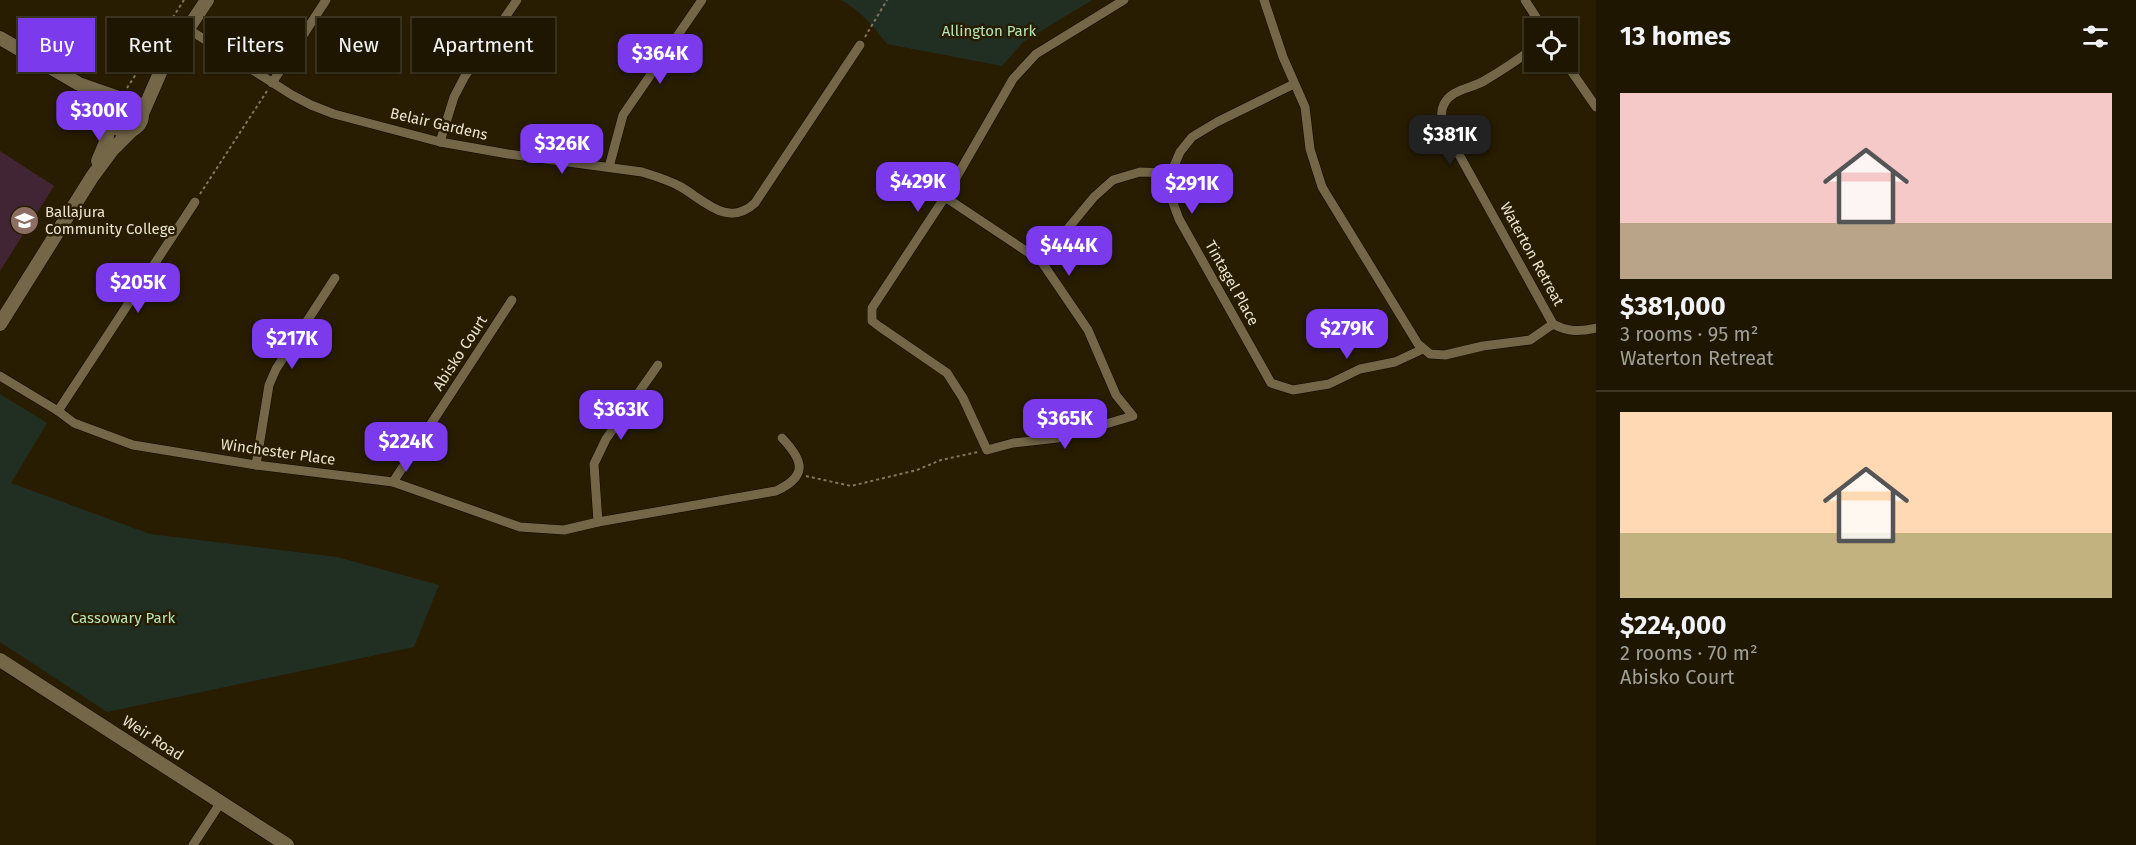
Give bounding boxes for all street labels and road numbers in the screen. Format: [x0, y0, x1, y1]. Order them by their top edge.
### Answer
street label: Belair Gardens [388, 104, 490, 144]
street label: Waterton Retreat [1496, 199, 1568, 309]
street label: Tintagel Place [1201, 237, 1263, 329]
street label: Abisko Court [429, 312, 491, 394]
street label: Winchester Place [219, 435, 337, 469]
street label: Weir Road [119, 712, 187, 764]

